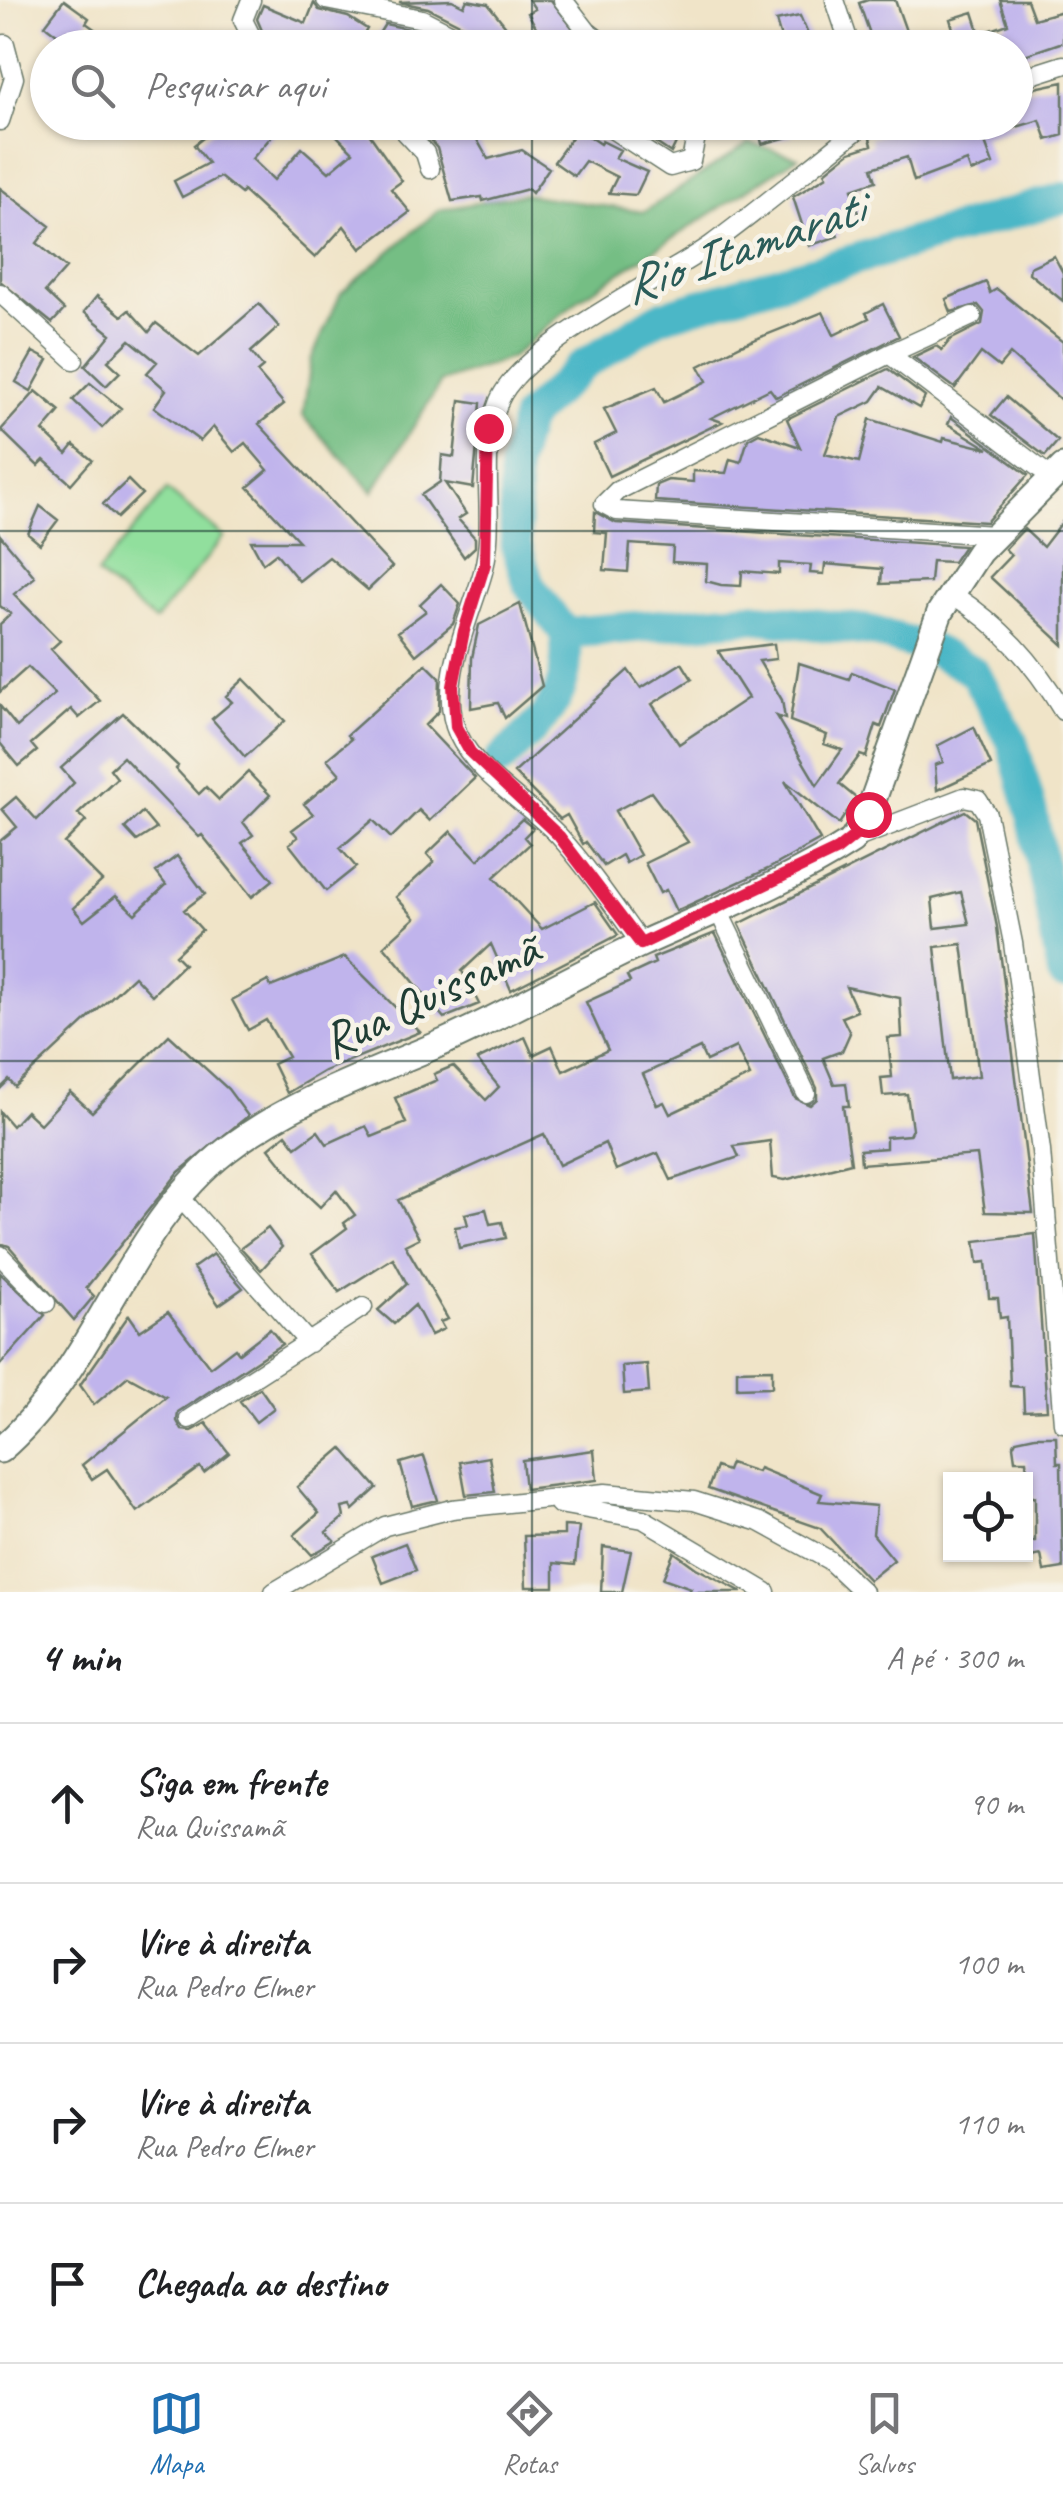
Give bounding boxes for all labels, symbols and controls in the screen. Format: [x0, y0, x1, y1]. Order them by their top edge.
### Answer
search box [30, 30, 1033, 140]
icon: search [65, 58, 120, 113]
text: Pesquisar aqui [145, 62, 326, 109]
water label: Rio Itamarati [614, 171, 883, 319]
route end [466, 406, 512, 452]
route start [846, 792, 892, 838]
street label: Rua Quissamã [311, 915, 553, 1073]
map controls [943, 1472, 1033, 1562]
button: locate [943, 1472, 1033, 1562]
text: 4 min [40, 1631, 120, 1684]
text: A pé · 300 m [886, 1637, 1023, 1678]
text: Siga em frente [135, 1759, 326, 1806]
icon: ahead [40, 1776, 95, 1831]
text: 90 m [969, 1783, 1023, 1824]
text: Rua Quissamã [135, 1806, 284, 1847]
text: Vire à direita [135, 1919, 309, 1966]
icon: right [40, 1936, 95, 1991]
text: 100 m [954, 1943, 1023, 1984]
text: Rua Pedro Elmer [135, 1966, 314, 2007]
text: Vire à direita [135, 2079, 309, 2126]
icon: right [40, 2096, 95, 2151]
text: 110 m [954, 2103, 1023, 2144]
text: Rua Pedro Elmer [135, 2126, 314, 2167]
icon: arrive [40, 2256, 95, 2311]
text: Chegada ao destino [135, 2260, 386, 2307]
tab: Mapa [149, 2386, 204, 2481]
tab: Rotas [502, 2386, 557, 2481]
tab: Salvos [855, 2386, 914, 2481]

